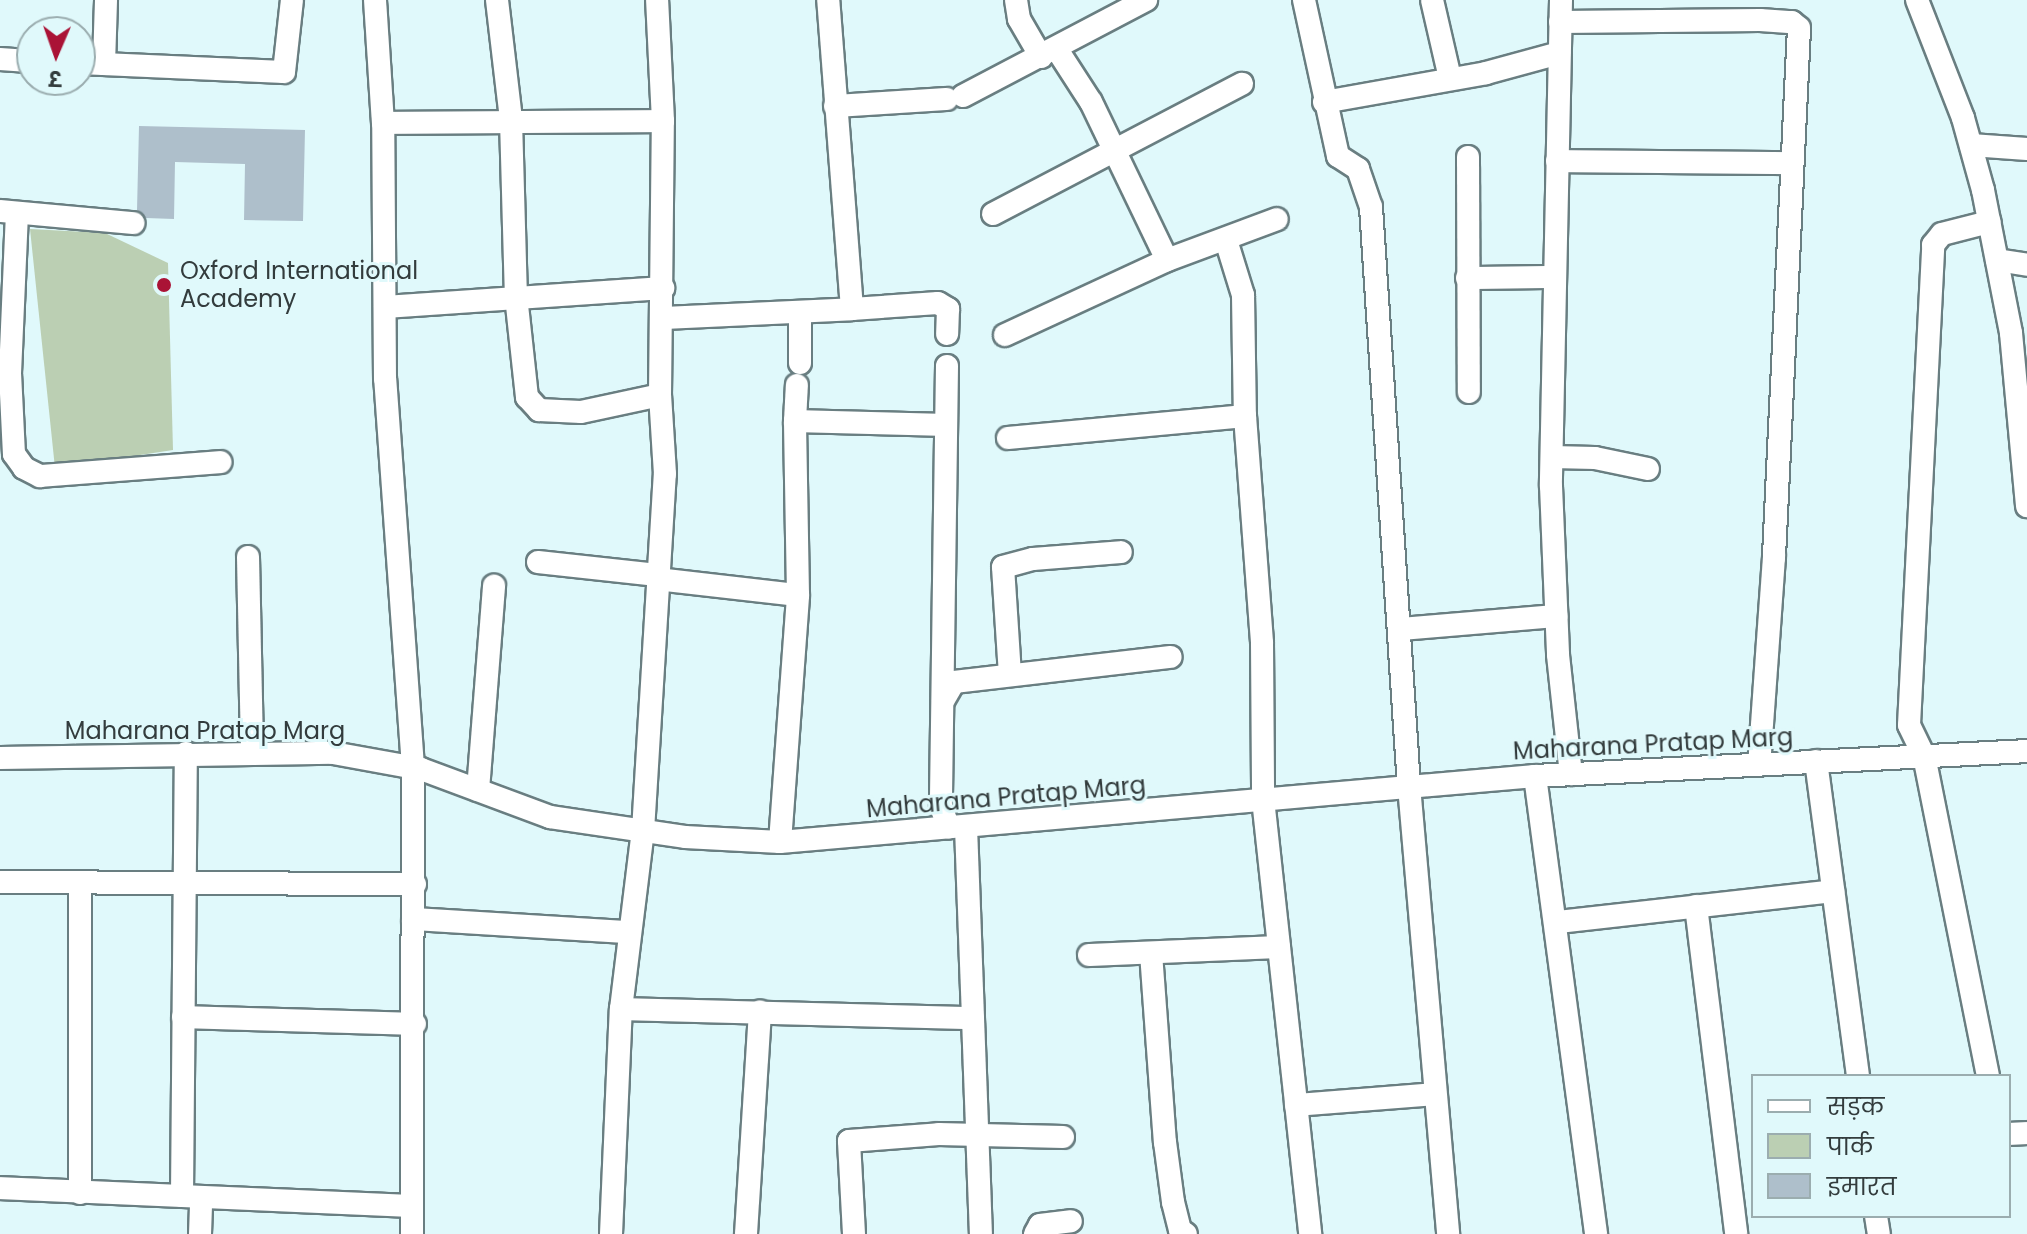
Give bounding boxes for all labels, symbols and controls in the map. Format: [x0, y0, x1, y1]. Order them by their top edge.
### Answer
north arrow [16, 16, 96, 96]
text: उ [48, 63, 62, 94]
place label: Oxford International Academy [180, 257, 418, 313]
marker: Oxford International Academy [155, 276, 173, 294]
street label: Maharana Pratap Marg [65, 717, 345, 745]
street label: Maharana Pratap Marg [1512, 722, 1794, 766]
street label: Maharana Pratap Marg [865, 770, 1147, 824]
legend [1751, 1074, 2011, 1218]
text: सड़क [1827, 1090, 1884, 1123]
text: पार्क [1827, 1130, 1874, 1163]
text: इमारत [1827, 1170, 1896, 1203]

